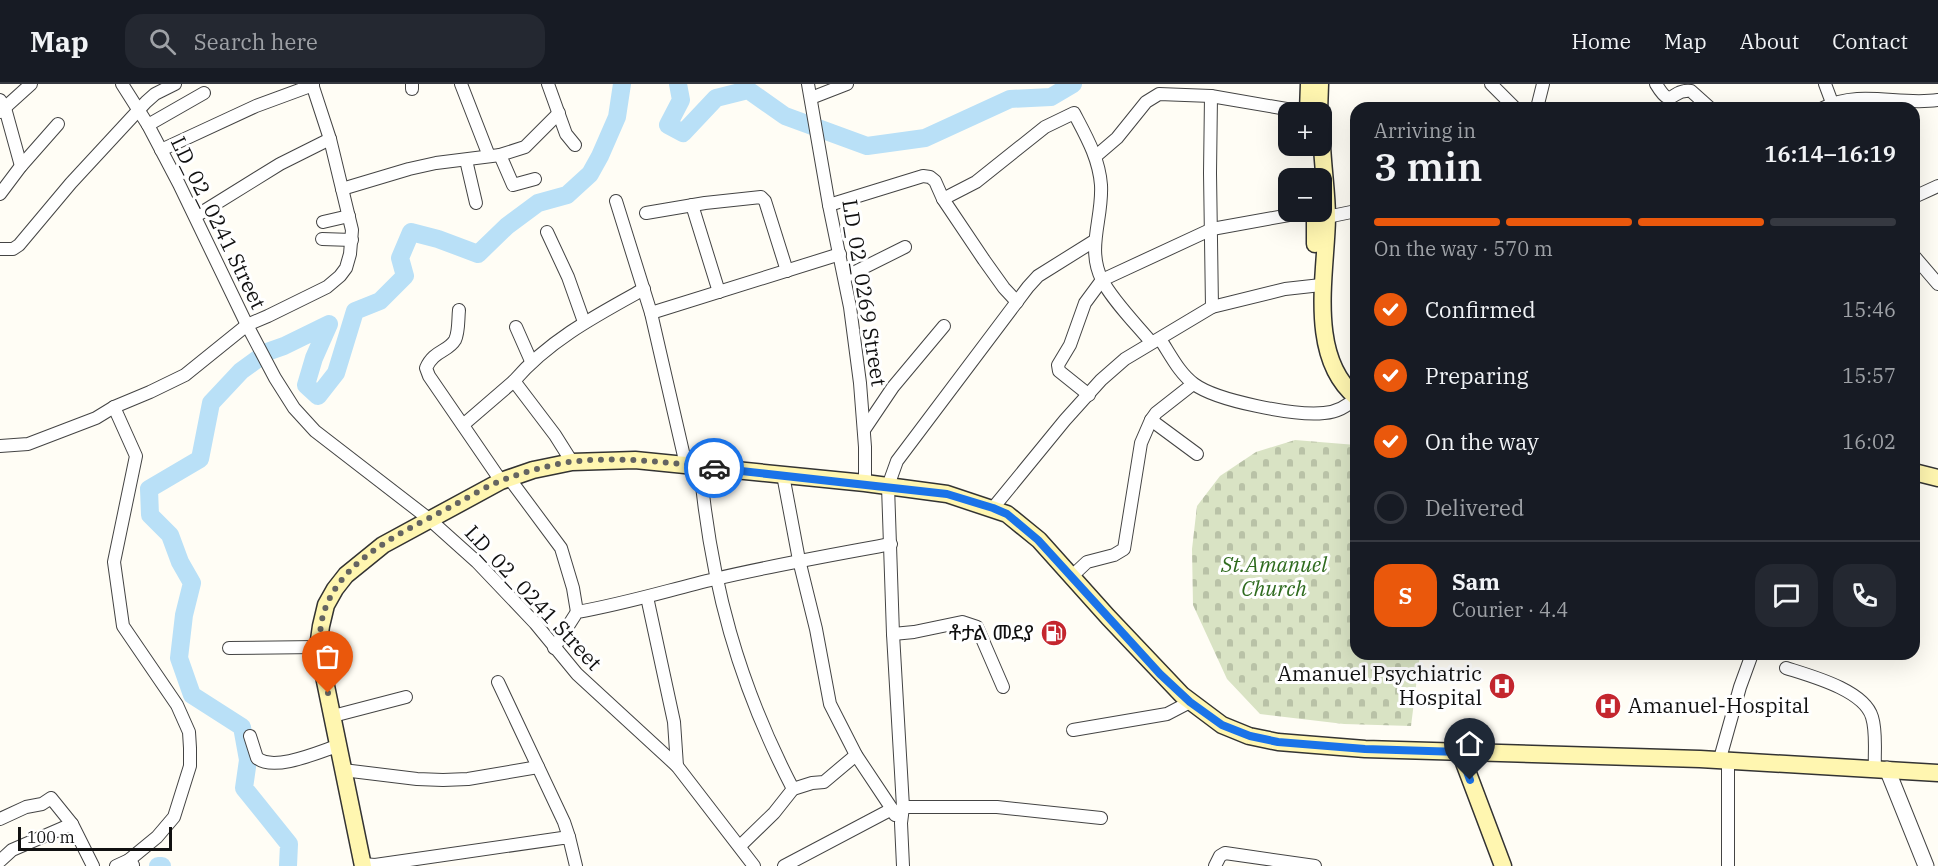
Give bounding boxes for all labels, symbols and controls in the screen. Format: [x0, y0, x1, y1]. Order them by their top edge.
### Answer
search box [125, 14, 545, 68]
text: Map [30, 23, 89, 60]
icon: search [146, 25, 179, 58]
text: Search here [194, 27, 318, 56]
text: Home [1571, 27, 1631, 55]
text: Map [1664, 27, 1707, 55]
text: About [1740, 27, 1799, 55]
text: Contact [1832, 27, 1908, 55]
map controls [1278, 102, 1332, 222]
button: + [1278, 102, 1332, 156]
text: Arriving in [1374, 117, 1476, 144]
street label: LD_02_0241 Street [165, 132, 273, 314]
text: 16:14–16:19 [1764, 139, 1896, 168]
text: 3 min [1374, 141, 1482, 192]
button: − [1278, 168, 1332, 222]
street label: LD_02_0269 Street [836, 197, 894, 388]
text: On the way · 570 m [1374, 235, 1553, 262]
icon: check [1374, 293, 1407, 326]
text: Confirmed [1425, 295, 1536, 324]
text: 15:46 [1842, 296, 1896, 323]
icon: check [1374, 359, 1407, 392]
text: Preparing [1425, 361, 1529, 390]
text: 15:57 [1842, 362, 1896, 389]
icon: check [1374, 425, 1407, 458]
text: On the way [1425, 427, 1539, 456]
text: 16:02 [1842, 428, 1896, 455]
courier [684, 438, 744, 498]
icon: car [698, 452, 731, 485]
text: Delivered [1425, 493, 1524, 522]
street label: LD_02_0241 Street [459, 519, 608, 676]
park label: St.Amanuel Church [1220, 550, 1328, 602]
button: chat [1755, 564, 1818, 627]
button: phone [1833, 564, 1896, 627]
text: Sam [1452, 567, 1500, 596]
text: S [1399, 581, 1412, 610]
text: Courier · 4.4 [1452, 596, 1568, 623]
place label: ቶታል መደያ [949, 618, 1034, 646]
fuel station icon: ቶታል መደያ [1039, 618, 1069, 648]
pin [302, 631, 353, 693]
icon: bag [311, 640, 344, 673]
place label: Amanuel Psychiatric Hospital [1277, 659, 1482, 711]
hospital icon: Amanuel Psychiatric Hospital [1487, 671, 1517, 701]
hospital icon: Amanuel-Hospital [1593, 691, 1623, 721]
place label: Amanuel-Hospital [1628, 691, 1809, 719]
pin [1444, 718, 1495, 780]
icon: home [1453, 727, 1486, 760]
scale bar [18, 824, 172, 852]
text: 100 m [27, 827, 75, 847]

